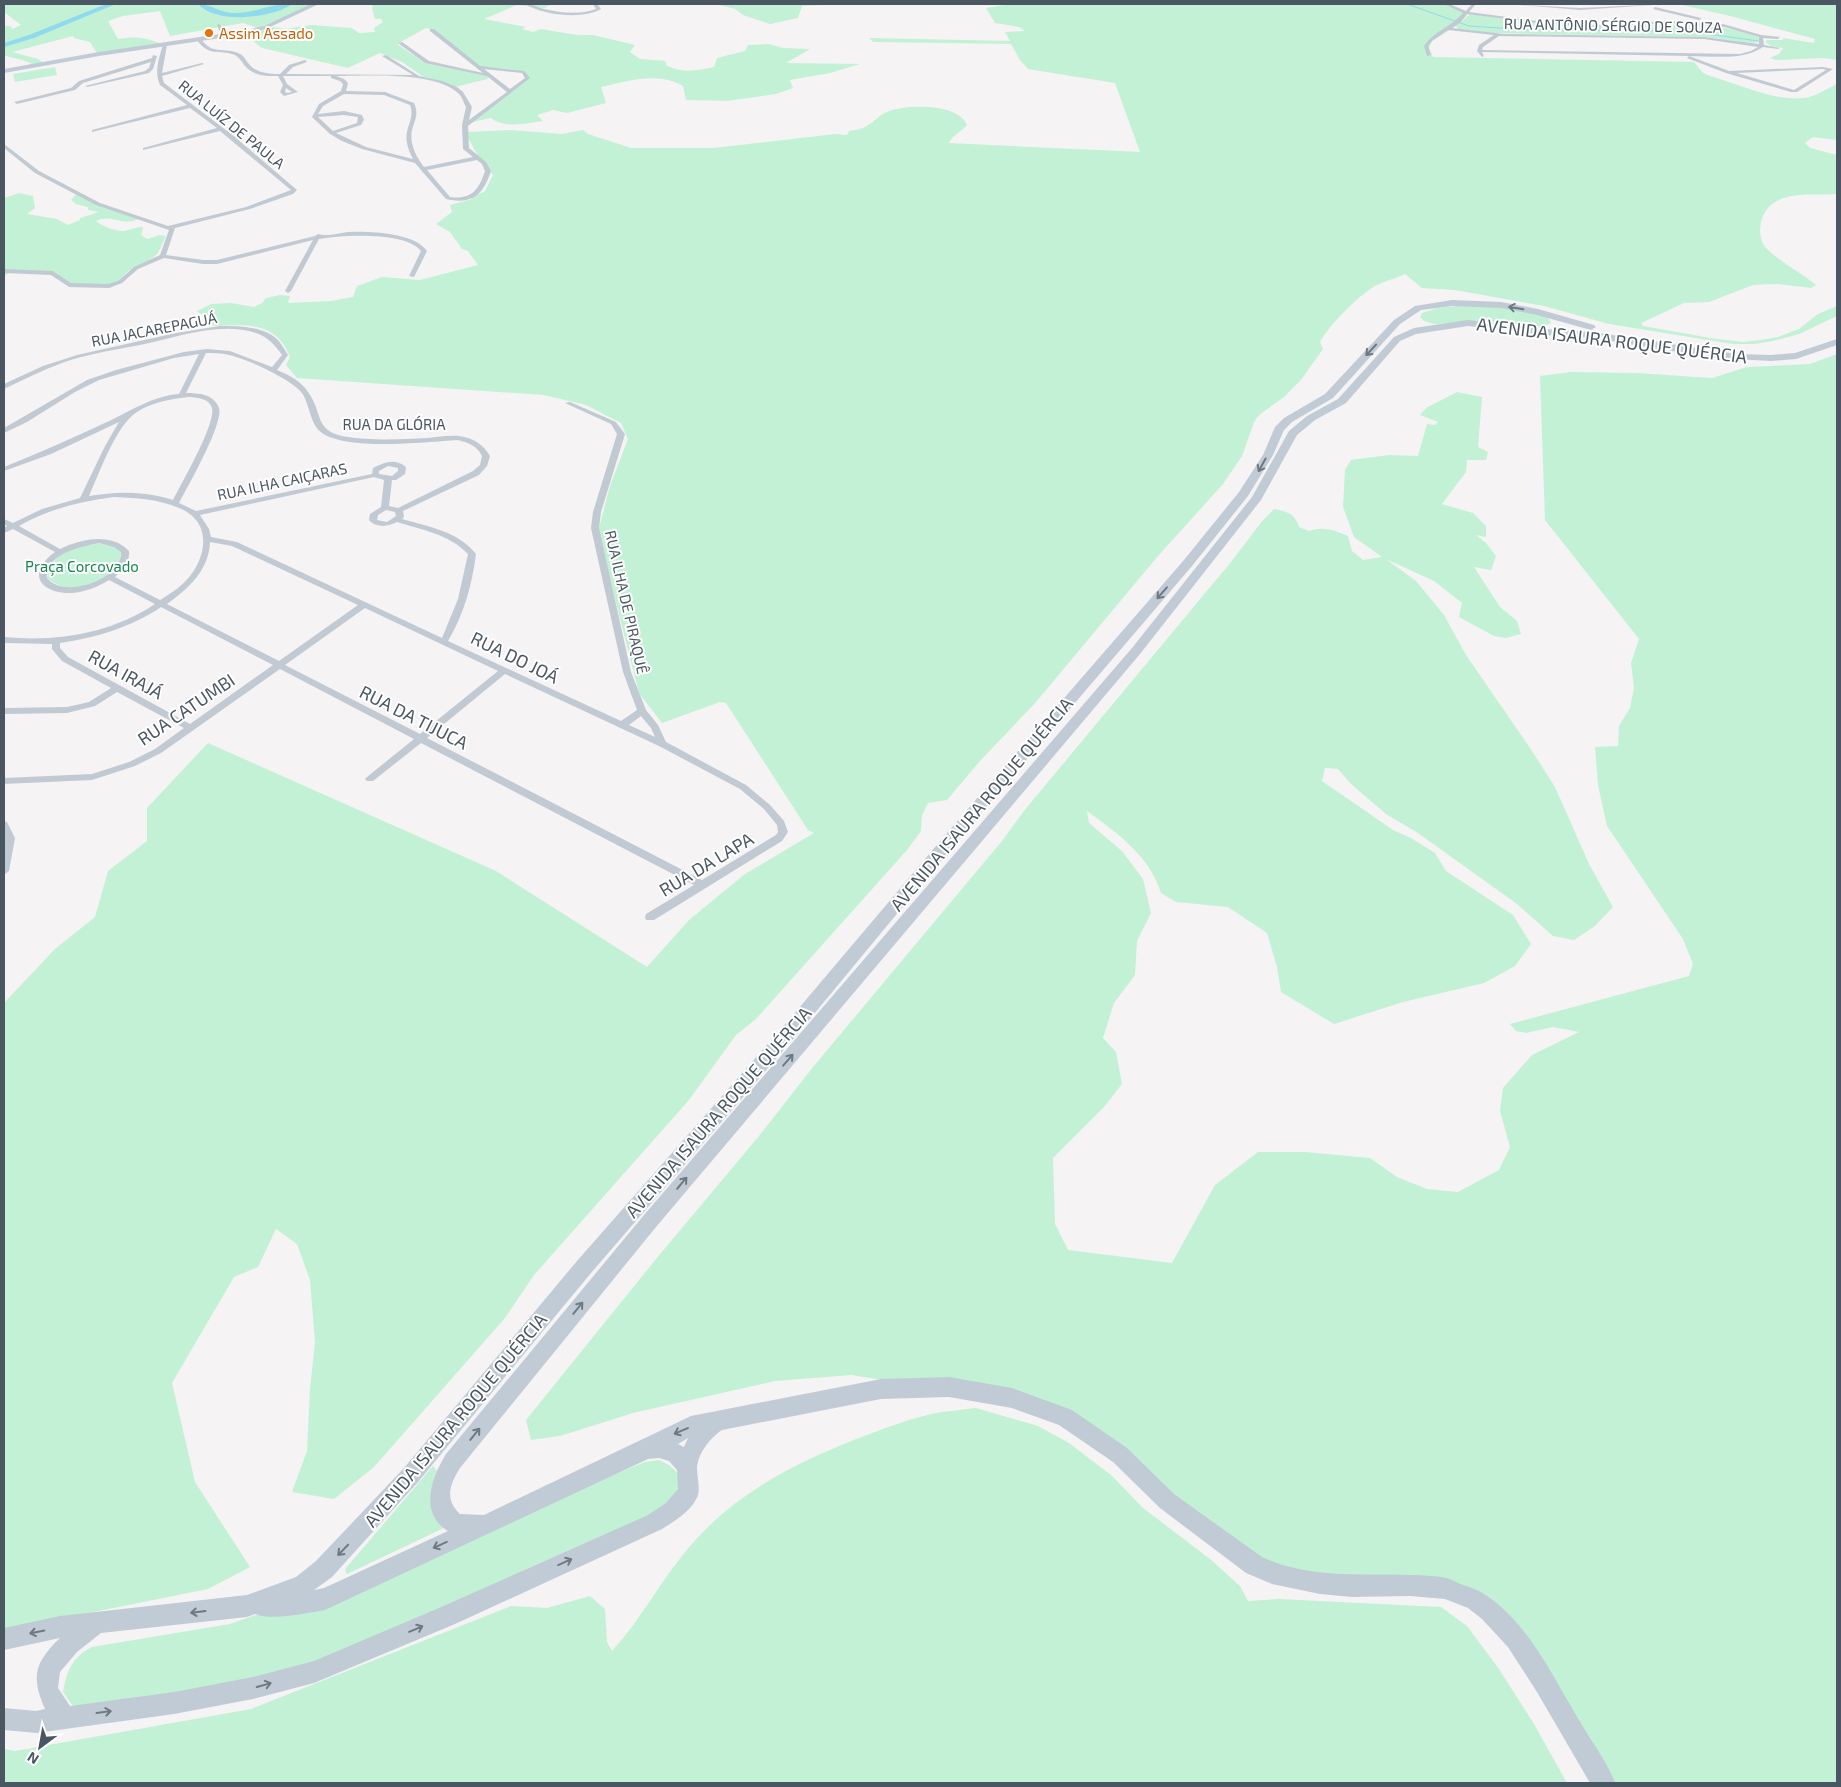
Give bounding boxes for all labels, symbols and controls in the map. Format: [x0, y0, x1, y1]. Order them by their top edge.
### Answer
street label: RUA ANTÔNIO SÉRGIO DE SOUZA [1504, 14, 1723, 36]
place label: Assim Assado [219, 24, 313, 42]
marker: Assim Assado [203, 27, 215, 39]
street label: RUA LUÍZ DE PAULA [175, 76, 289, 173]
one-way arrow [1509, 302, 1525, 312]
street label: RUA JACAREPAGUÁ [90, 308, 219, 350]
street label: AVENIDA ISAURA ROQUE QUÉRCIA [1476, 312, 1749, 368]
one-way arrow [1365, 343, 1377, 356]
street label: RUA DA GLÓRIA [342, 415, 446, 433]
street label: RUA ILHA CAIÇARAS [215, 458, 349, 505]
one-way arrow [1257, 458, 1267, 473]
street label: RUA ILHA DE PIRAQUÊ [601, 528, 652, 676]
park label: Praça Corcovado [25, 557, 139, 576]
one-way arrow [1156, 586, 1168, 599]
street label: RUA DO JOÁ [468, 626, 563, 688]
street label: RUA IRAJÁ [85, 644, 168, 704]
street label: RUA CATUMBI [133, 668, 239, 750]
street label: RUA DA TIJUCA [356, 680, 473, 754]
street label: AVENIDA ISAURA ROQUE QUÉRCIA [885, 692, 1077, 915]
street label: RUA DA LAPA [655, 827, 758, 901]
street label: AVENIDA ISAURA ROQUE QUÉRCIA [620, 1001, 816, 1222]
one-way arrow [782, 1053, 793, 1066]
one-way arrow [676, 1177, 687, 1190]
one-way arrow [572, 1302, 583, 1315]
street label: AVENIDA ISAURA ROQUE QUÉRCIA [359, 1308, 551, 1531]
one-way arrow [674, 1427, 689, 1436]
one-way arrow [470, 1428, 481, 1441]
one-way arrow [433, 1541, 448, 1550]
one-way arrow [337, 1544, 349, 1556]
one-way arrow [557, 1557, 572, 1567]
one-way arrow [190, 1607, 206, 1617]
one-way arrow [408, 1623, 423, 1633]
one-way arrow [29, 1628, 45, 1638]
one-way arrow [256, 1679, 272, 1689]
one-way arrow [96, 1707, 112, 1717]
north arrow [15, 1722, 65, 1772]
text: N [24, 1749, 42, 1768]

